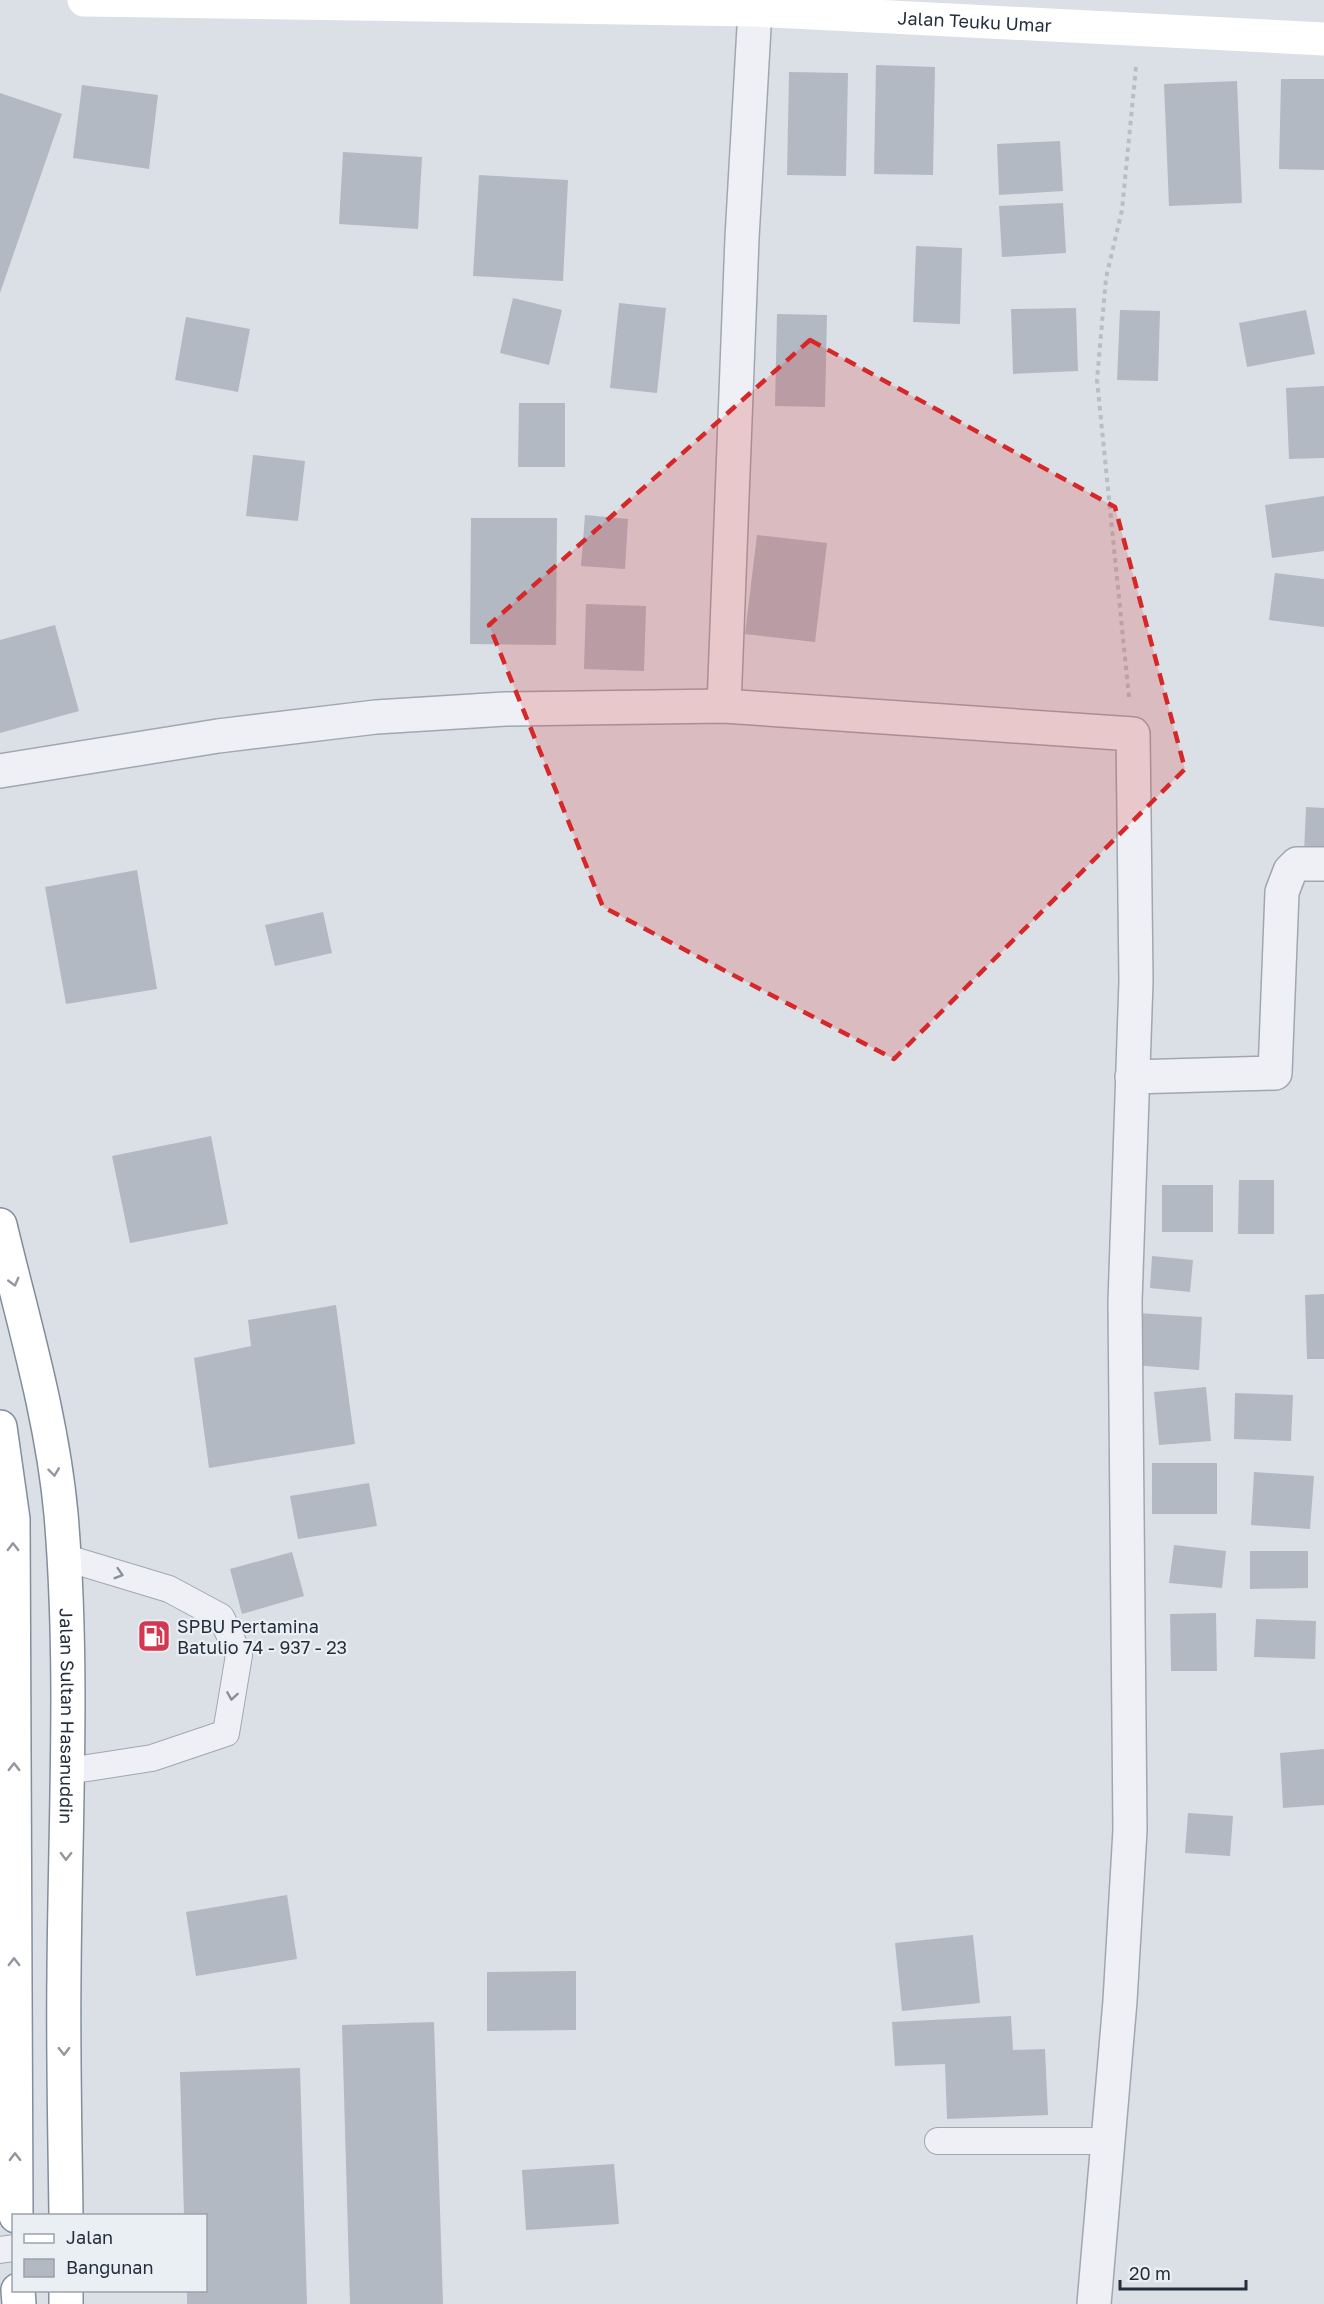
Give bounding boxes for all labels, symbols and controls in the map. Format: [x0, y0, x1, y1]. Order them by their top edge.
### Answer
street label: Jalan Teuku Umar [897, 6, 1052, 36]
one-way arrow [6, 1277, 19, 1287]
one-way arrow [48, 1468, 60, 1477]
one-way arrow [7, 1543, 19, 1552]
one-way arrow [113, 1567, 124, 1579]
street label: Jalan Sultan Hasanuddin [55, 1608, 79, 1824]
place label: SPBU Pertamina Batulio 74 - 937 - 23 [177, 1615, 347, 1658]
fuel station icon: SPBU Pertamina Batulio 74 - 937 - 23 [136, 1618, 172, 1654]
one-way arrow [226, 1691, 239, 1701]
one-way arrow [8, 1763, 20, 1772]
one-way arrow [60, 1851, 73, 1860]
one-way arrow [8, 1958, 20, 1967]
one-way arrow [58, 2046, 71, 2055]
one-way arrow [9, 2153, 21, 2162]
legend [12, 2214, 207, 2292]
text: Jalan [66, 2226, 113, 2248]
scale bar [1120, 2253, 1246, 2291]
text: Bangunan [66, 2256, 154, 2278]
text: 20 m [1129, 2262, 1171, 2284]

